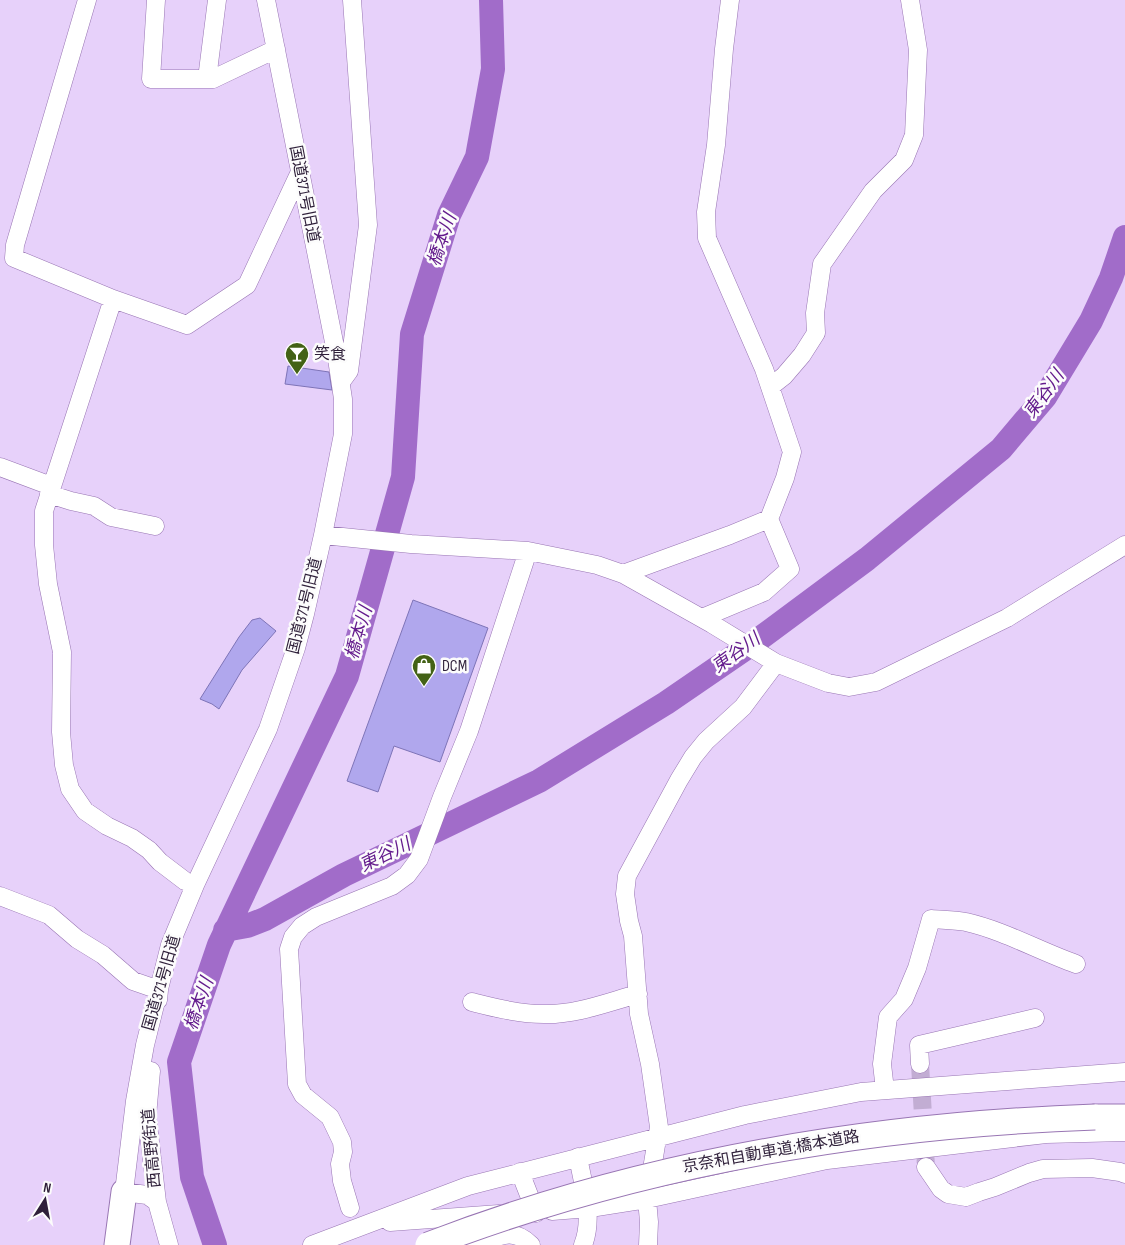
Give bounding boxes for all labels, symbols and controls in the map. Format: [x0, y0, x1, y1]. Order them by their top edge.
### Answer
street label: 国道371号旧道 [285, 144, 323, 244]
water label: 橋本川 [423, 209, 461, 269]
bar icon: 笑食 [284, 341, 310, 375]
place label: 笑食 [314, 345, 346, 364]
water label: 東谷川 [1020, 364, 1070, 422]
street label: 国道371号旧道 [284, 556, 326, 656]
water label: 橋本川 [341, 602, 377, 662]
water label: 東谷川 [708, 627, 766, 677]
shop icon: DCM [411, 653, 437, 687]
place label: DCM [442, 657, 467, 676]
water label: 東谷川 [356, 833, 416, 876]
street label: 国道371号旧道 [139, 933, 185, 1033]
water label: 橋本川 [180, 973, 218, 1033]
street label: 西高野街道 [139, 1107, 165, 1189]
street label: 京奈和自動車道;橋本道路 [681, 1127, 861, 1177]
north arrow [20, 1175, 70, 1225]
text: N [42, 1179, 53, 1197]

